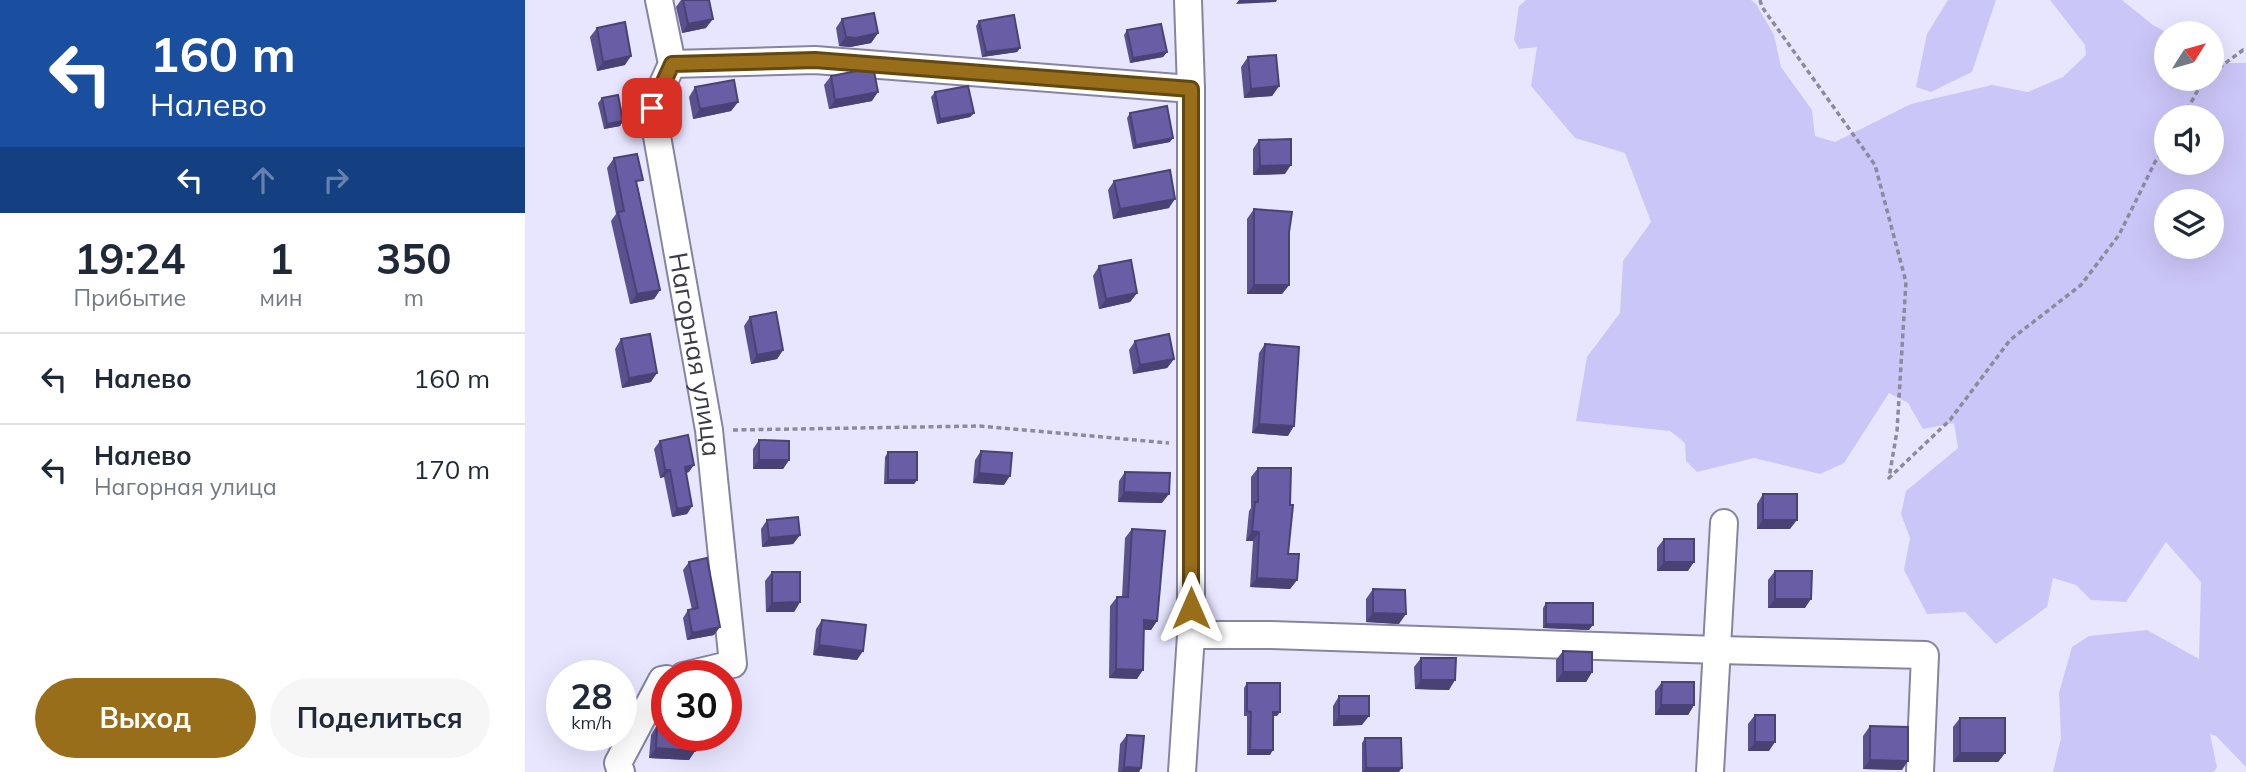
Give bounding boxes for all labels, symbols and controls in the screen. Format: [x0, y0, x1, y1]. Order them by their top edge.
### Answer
north arrow [2154, 21, 2224, 91]
map controls [2154, 21, 2224, 259]
text: 160 m [150, 23, 296, 84]
icon: left [35, 28, 126, 119]
pin [622, 78, 682, 138]
text: Налево [150, 84, 267, 124]
icon: arrive [633, 89, 671, 127]
button: sound [2154, 105, 2224, 175]
icon: left [171, 161, 209, 199]
icon: ahead [244, 161, 282, 199]
icon: right [317, 161, 355, 199]
button: layers [2154, 189, 2224, 259]
text: 19:24 [74, 232, 185, 285]
text: 1 [268, 232, 294, 285]
text: 350 [376, 232, 452, 285]
street label: Нагорная улица [662, 250, 729, 458]
text: Прибытие [73, 283, 186, 312]
text: мин [260, 283, 303, 312]
text: m [404, 283, 424, 312]
icon: left [35, 360, 73, 398]
text: Налево [94, 362, 192, 395]
text: 160 m [414, 362, 490, 395]
text: Налево [94, 439, 192, 472]
icon: left [35, 451, 73, 489]
text: 170 m [414, 453, 490, 486]
text: Нагорная улица [94, 472, 277, 501]
position arrow [1154, 571, 1228, 645]
speed limit sign: 30 [651, 660, 742, 751]
text: 28 [570, 674, 613, 718]
button: Выход [35, 678, 256, 758]
button: Поделиться [270, 678, 490, 758]
text: km/h [571, 711, 612, 734]

